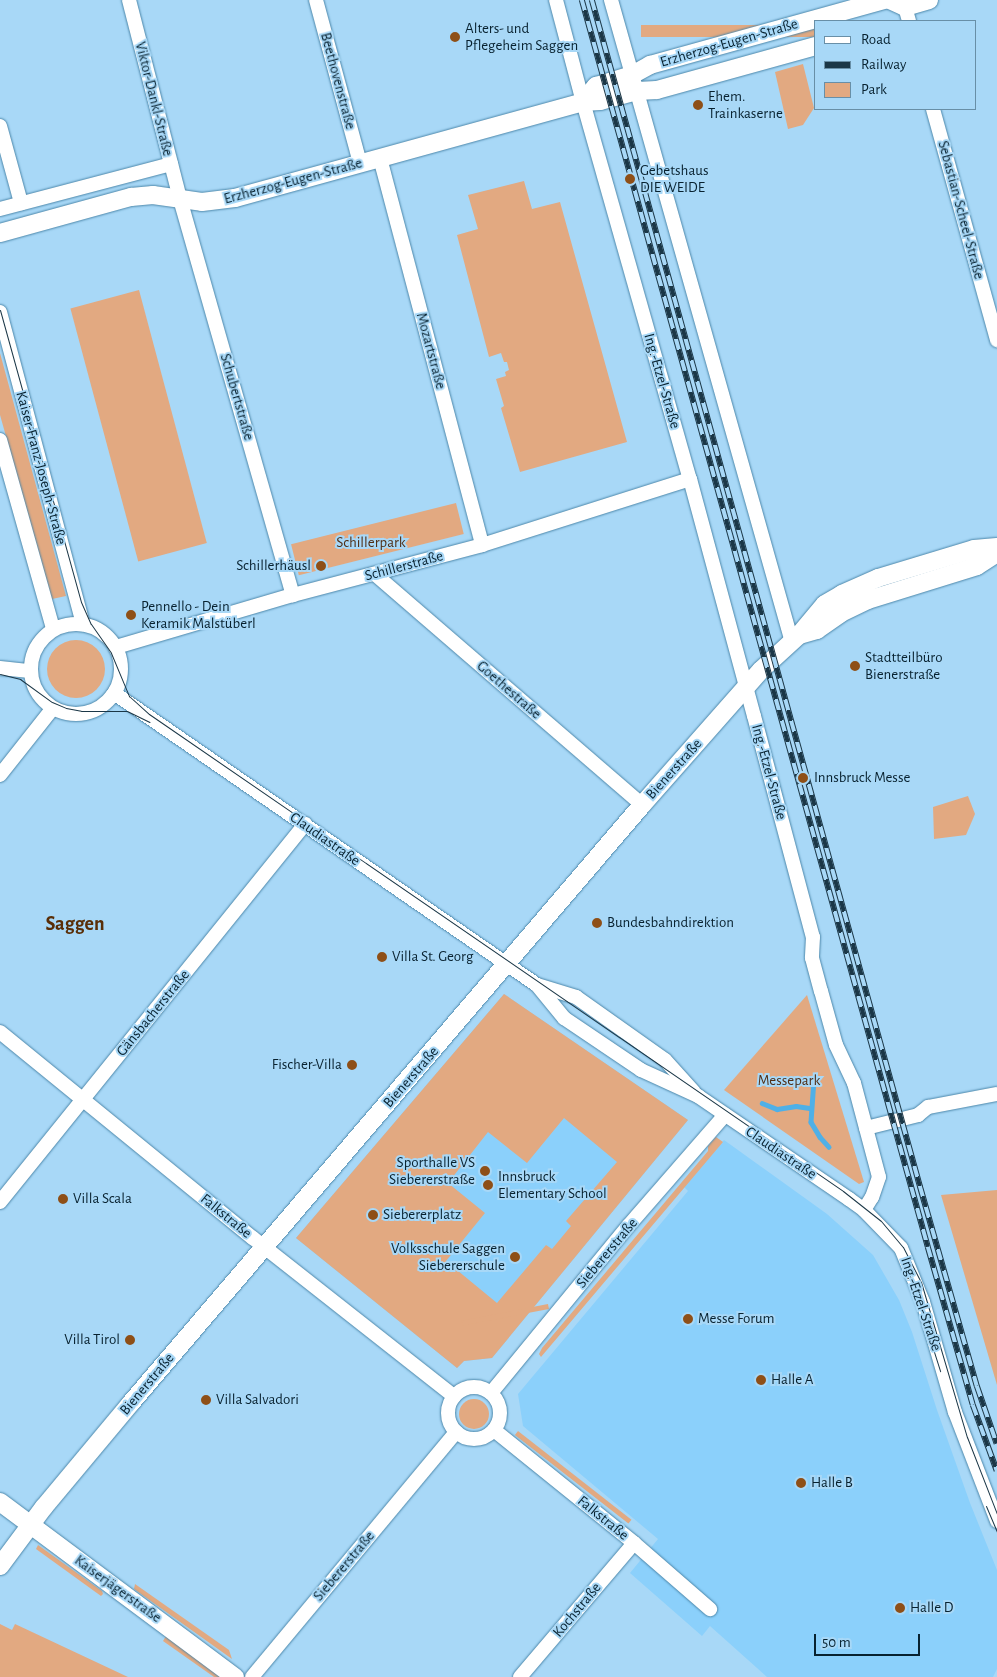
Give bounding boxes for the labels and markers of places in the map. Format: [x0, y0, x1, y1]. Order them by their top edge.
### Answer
place label: Alters- und Pflegeheim Saggen [465, 19, 578, 54]
marker: Alters- und Pflegeheim Saggen [449, 31, 461, 43]
place label: Ehem. Trainkaserne [708, 87, 783, 122]
marker: Ehem. Trainkaserne [692, 99, 704, 111]
place label: Gebetshaus DIE WEIDE [640, 161, 709, 196]
marker: Gebetshaus DIE WEIDE [624, 173, 636, 185]
place label: Schillerhäusl [236, 557, 311, 575]
marker: Schillerhäusl [315, 560, 327, 572]
place label: Pennello - Dein Keramik Malstüberl [141, 597, 256, 632]
marker: Pennello - Dein Keramik Malstüberl [125, 609, 137, 621]
place label: Stadtteilbüro Bienerstraße [865, 648, 943, 683]
marker: Stadtteilbüro Bienerstraße [849, 660, 861, 672]
place label: Innsbruck Messe [814, 769, 910, 787]
marker: Innsbruck Messe [796, 771, 810, 785]
place label: Bundesbahndirektion [607, 914, 734, 932]
marker: Bundesbahndirektion [591, 917, 603, 929]
place label: Villa St. Georg [392, 948, 473, 966]
marker: Villa St. Georg [376, 951, 388, 963]
place label: Fischer-Villa [272, 1056, 342, 1074]
marker: Fischer-Villa [346, 1059, 358, 1071]
place label: Sporthalle VS Siebererstraße [389, 1153, 475, 1188]
marker: Sporthalle VS Siebererstraße [479, 1165, 491, 1177]
place label: Innsbruck Elementary School [498, 1167, 607, 1202]
marker: Innsbruck Elementary School [482, 1179, 494, 1191]
place label: Villa Scala [73, 1190, 132, 1208]
marker: Villa Scala [57, 1193, 69, 1205]
place label: Siebererplatz [383, 1206, 461, 1224]
marker: Siebererplatz [367, 1209, 379, 1221]
place label: Volksschule Saggen Siebererschule [391, 1239, 505, 1274]
marker: Volksschule Saggen Siebererschule [509, 1251, 521, 1263]
place label: Messe Forum [698, 1310, 774, 1328]
marker: Messe Forum [682, 1313, 694, 1325]
place label: Villa Tirol [64, 1331, 120, 1349]
marker: Villa Tirol [124, 1334, 136, 1346]
place label: Halle A [771, 1371, 813, 1389]
marker: Halle A [755, 1374, 767, 1386]
place label: Villa Salvadori [216, 1391, 299, 1409]
marker: Villa Salvadori [200, 1394, 212, 1406]
place label: Halle B [811, 1474, 853, 1492]
marker: Halle B [795, 1477, 807, 1489]
place label: Halle D [910, 1599, 953, 1617]
marker: Halle D [894, 1602, 906, 1614]

